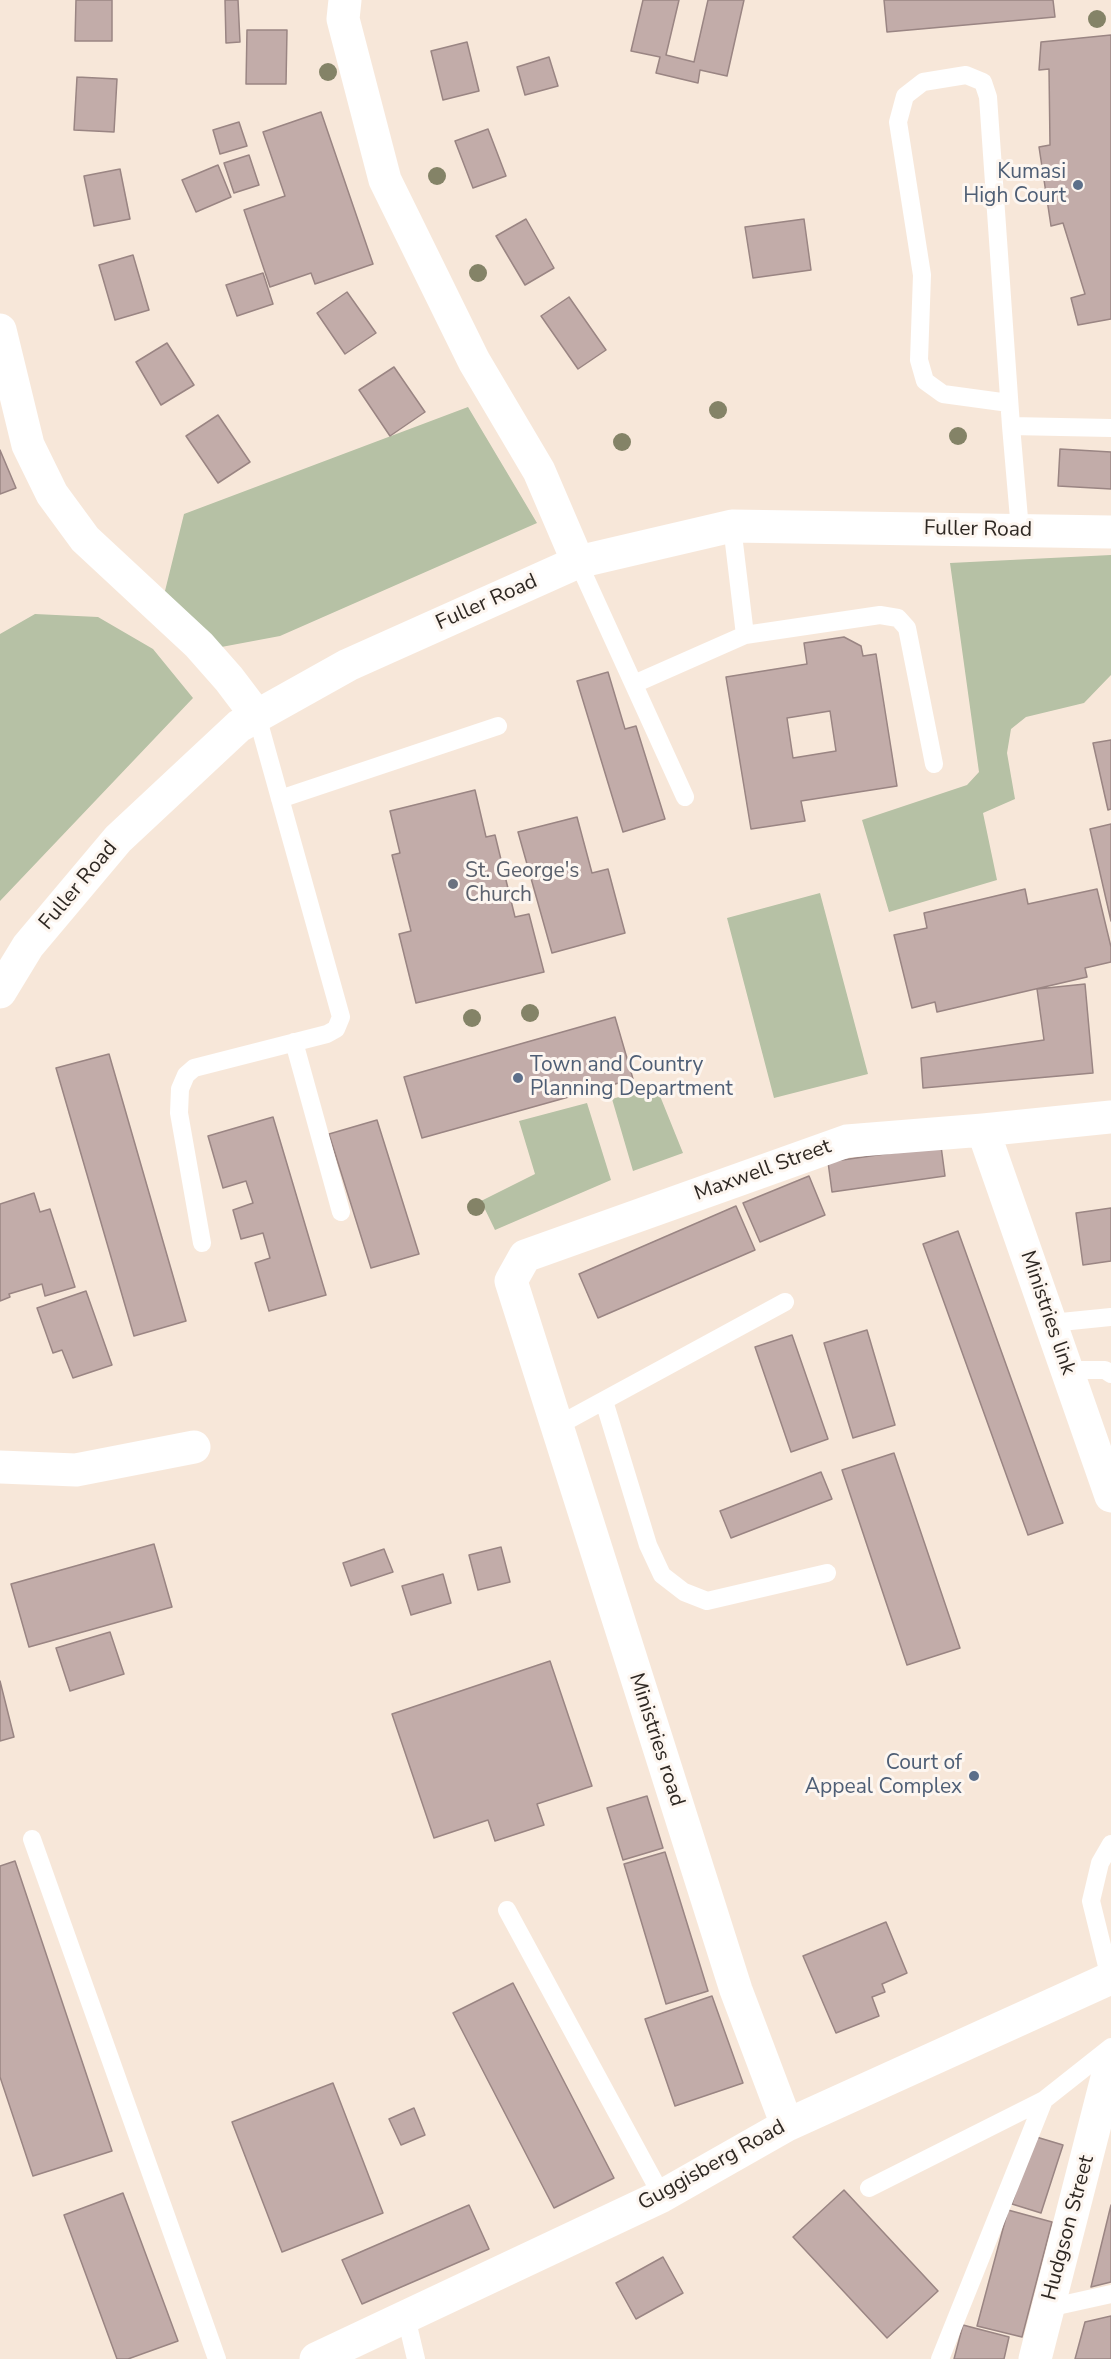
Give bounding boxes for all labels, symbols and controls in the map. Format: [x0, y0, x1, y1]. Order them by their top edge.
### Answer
place label: Kumasi High Court [963, 160, 1066, 210]
marker: Kumasi High Court [1071, 178, 1085, 192]
street label: Fuller Road [924, 516, 1032, 544]
street label: Fuller Road [432, 569, 542, 637]
street label: Fuller Road [35, 836, 123, 936]
place label: St. George's Church [465, 859, 579, 909]
marker: St. George's Church [446, 877, 460, 891]
place label: Town and Country Planning Department [530, 1053, 733, 1103]
marker: Town and Country Planning Department [511, 1071, 525, 1085]
street label: Maxwell Street [691, 1135, 835, 1207]
street label: Ministries link [1014, 1248, 1080, 1378]
street label: Ministries road [623, 1670, 689, 1810]
place label: Court of Appeal Complex [805, 1751, 962, 1801]
marker: Court of Appeal Complex [967, 1769, 981, 1783]
street label: Guggisberg Road [634, 2115, 790, 2217]
street label: Hudgson Street [1038, 2153, 1100, 2303]

